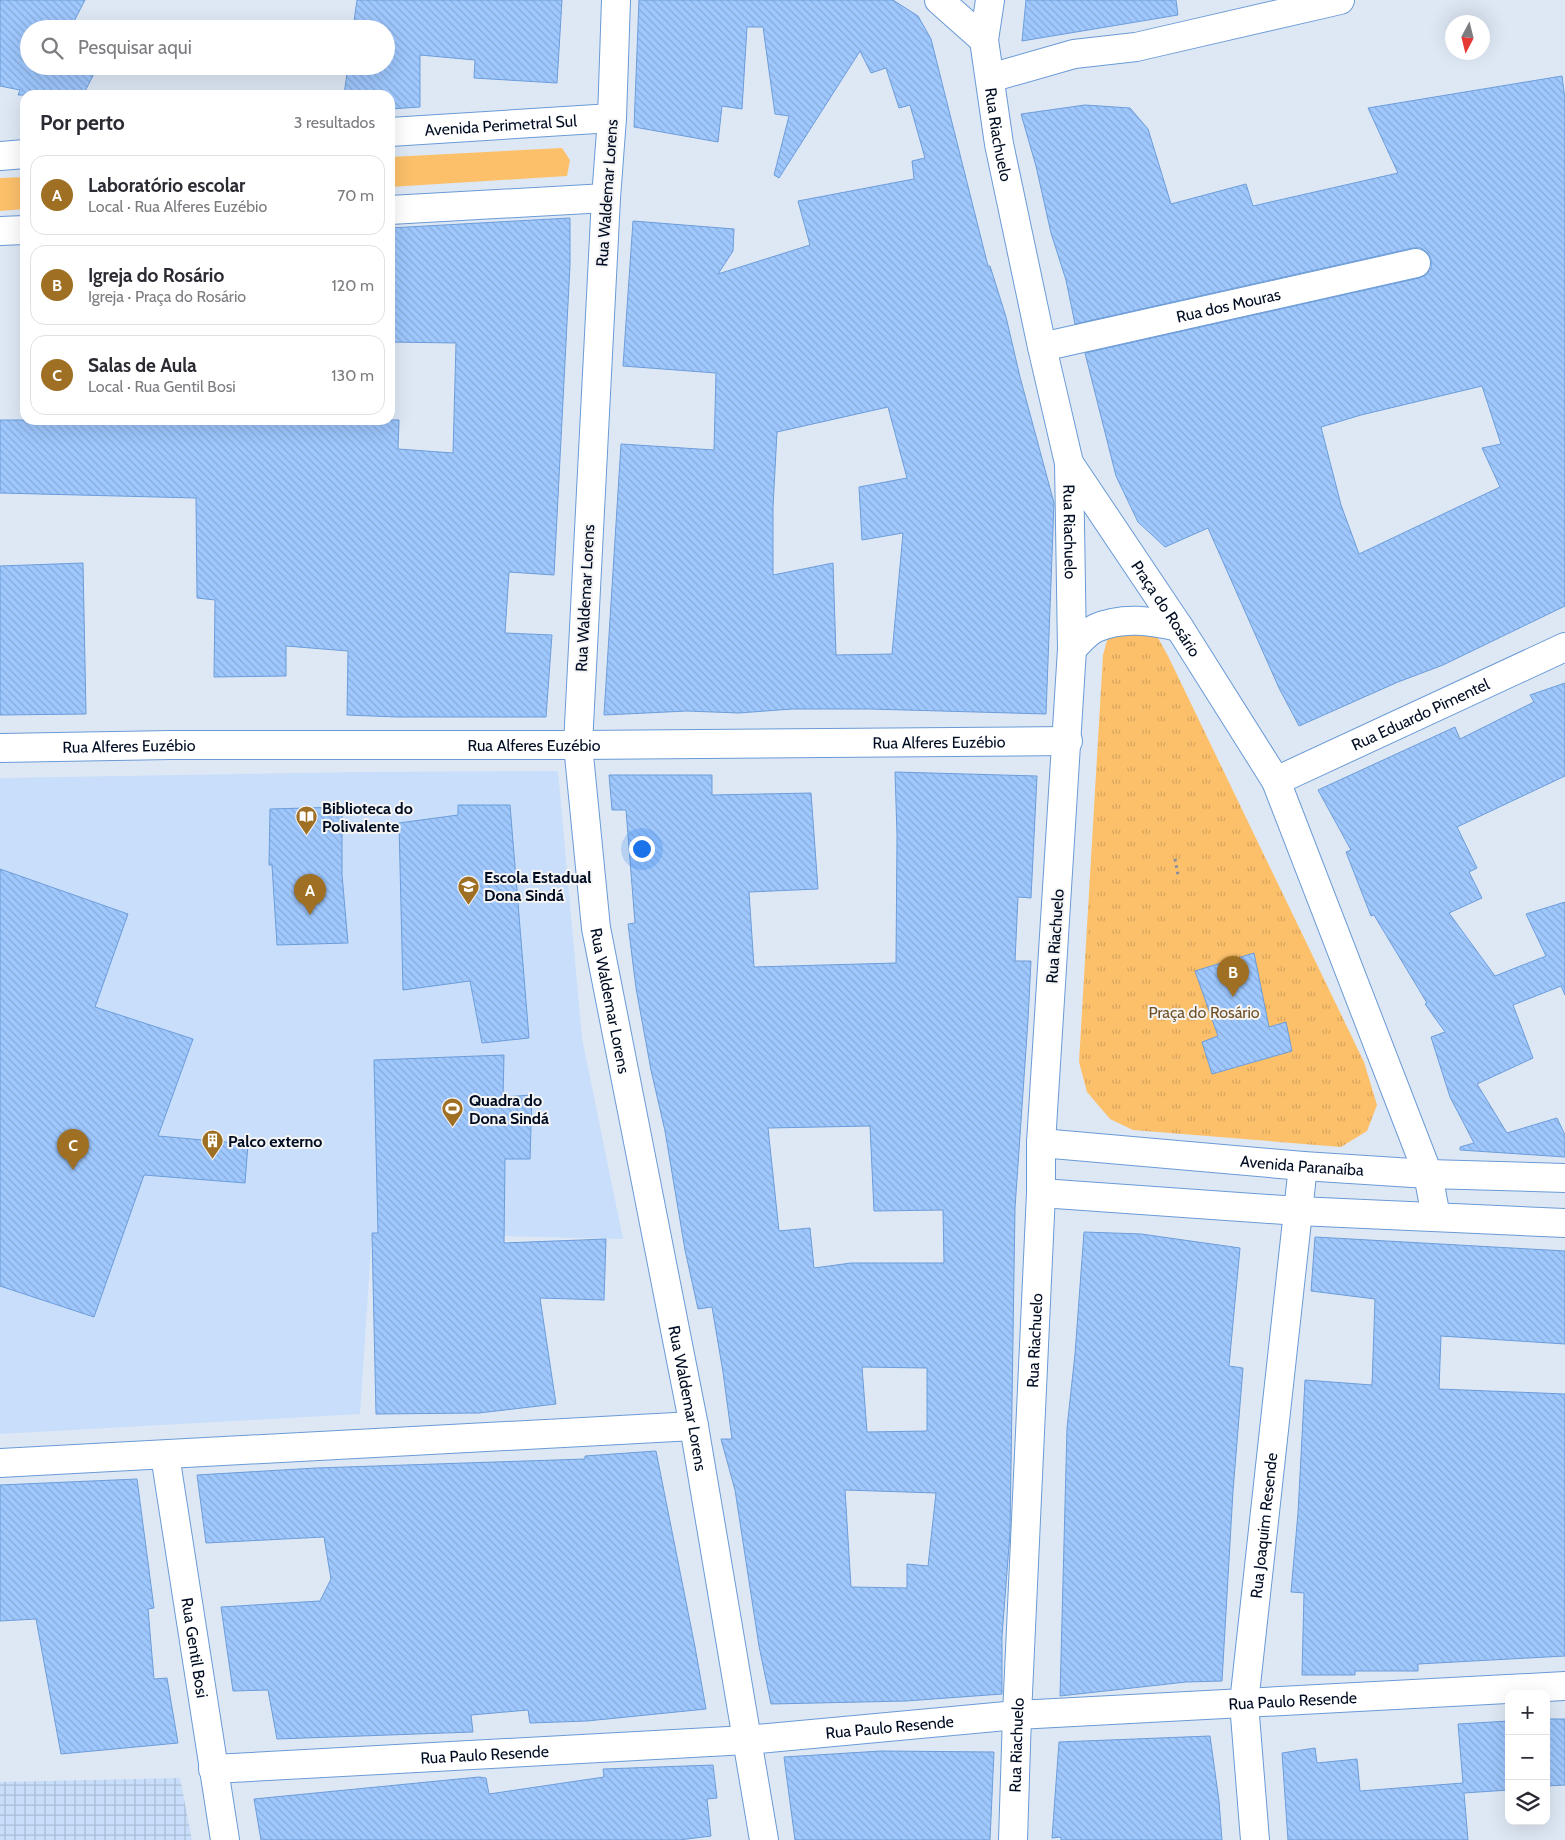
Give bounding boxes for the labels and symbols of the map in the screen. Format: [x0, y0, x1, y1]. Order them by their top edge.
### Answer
north arrow [1445, 15, 1490, 60]
street label: Rua Riachuelo [981, 86, 1016, 183]
street label: Avenida Perimetral Sul [424, 111, 578, 139]
street label: Rua Waldemar Lorens [592, 118, 622, 267]
street label: Rua dos Mouras [1174, 284, 1283, 326]
street label: Rua Riachuelo [1060, 484, 1080, 580]
street label: Rua Waldemar Lorens [572, 523, 598, 672]
street label: Praça do Rosário [1128, 557, 1205, 660]
street label: Rua Eduardo Pimentel [1348, 674, 1492, 754]
street label: Rua Alferes Euzébio [872, 732, 1006, 752]
street label: Rua Alferes Euzébio [62, 735, 196, 756]
street label: Rua Alferes Euzébio [467, 735, 601, 755]
place label: Biblioteca do Polivalente [322, 799, 413, 836]
library icon: Biblioteca do Polivalente [294, 805, 318, 836]
your location [629, 836, 655, 862]
place label: Escola Estadual Dona Sindá [484, 868, 591, 905]
pin: A [294, 874, 326, 915]
school or university icon: Escola Estadual Dona Sindá [456, 874, 480, 905]
street label: Rua Riachuelo [1042, 888, 1068, 984]
street label: Rua Waldemar Lorens [587, 926, 634, 1075]
pin: B [1217, 956, 1249, 997]
park label: Praça do Rosário [1148, 1003, 1260, 1022]
place label: Quadra do Dona Sindá [469, 1091, 549, 1128]
sports icon: Quadra do Dona Sindá [441, 1097, 465, 1128]
pin: C [57, 1129, 89, 1170]
building icon: Palco externo [200, 1129, 224, 1160]
place label: Palco externo [228, 1132, 322, 1151]
street label: Avenida Paranaíba [1240, 1151, 1365, 1179]
street label: Rua Riachuelo [1023, 1292, 1046, 1388]
street label: Rua Waldemar Lorens [665, 1324, 711, 1473]
street label: Rua Joaquim Resende [1246, 1452, 1281, 1599]
street label: Rua Gentil Bosi [178, 1596, 212, 1699]
street label: Rua Paulo Resende [1228, 1688, 1357, 1713]
street label: Rua Riachuelo [1005, 1697, 1027, 1793]
street label: Rua Paulo Resende [825, 1711, 955, 1742]
street label: Rua Paulo Resende [420, 1741, 549, 1767]

